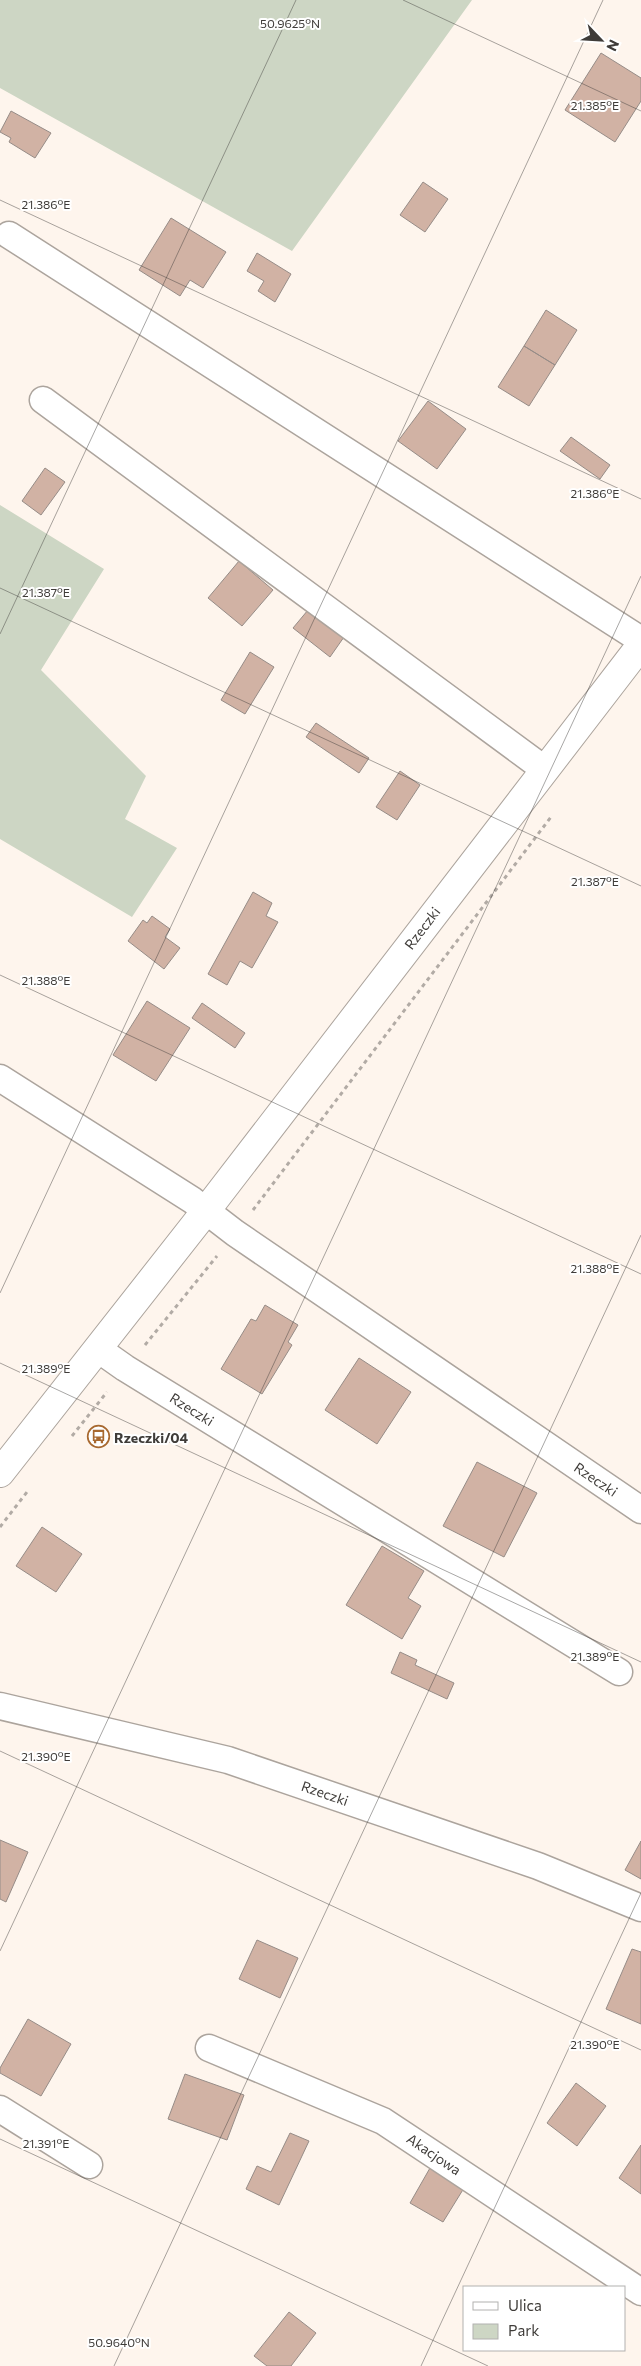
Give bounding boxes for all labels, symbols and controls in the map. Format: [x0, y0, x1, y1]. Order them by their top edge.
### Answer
north arrow [576, 15, 626, 65]
text: 50.9625°N [260, 16, 320, 30]
text: N [603, 37, 623, 54]
text: 21.385°E [571, 98, 619, 112]
text: 21.386°E [22, 197, 70, 211]
text: 21.386°E [571, 486, 619, 500]
text: 21.387°E [22, 585, 70, 599]
text: 21.387°E [571, 874, 619, 888]
street label: Rzeczki [401, 903, 443, 953]
text: 21.388°E [22, 973, 70, 987]
text: 21.388°E [571, 1261, 619, 1275]
text: 21.389°E [22, 1361, 70, 1375]
street label: Rzeczki [167, 1389, 217, 1429]
bus stop icon: Rzeczki/04 [86, 1425, 110, 1449]
place label: Rzeczki/04 [114, 1429, 188, 1446]
street label: Rzeczki [571, 1458, 621, 1500]
text: 21.389°E [571, 1649, 619, 1663]
text: 21.390°E [21, 1749, 71, 1763]
street label: Rzeczki [299, 1777, 351, 1809]
text: 21.390°E [570, 2037, 620, 2051]
street label: Akacjowa [404, 2130, 464, 2178]
text: 21.391°E [23, 2136, 69, 2150]
legend [463, 2286, 626, 2351]
text: Ulica [508, 2296, 542, 2314]
text: Park [508, 2321, 539, 2339]
text: 50.9640°N [88, 2335, 150, 2349]

